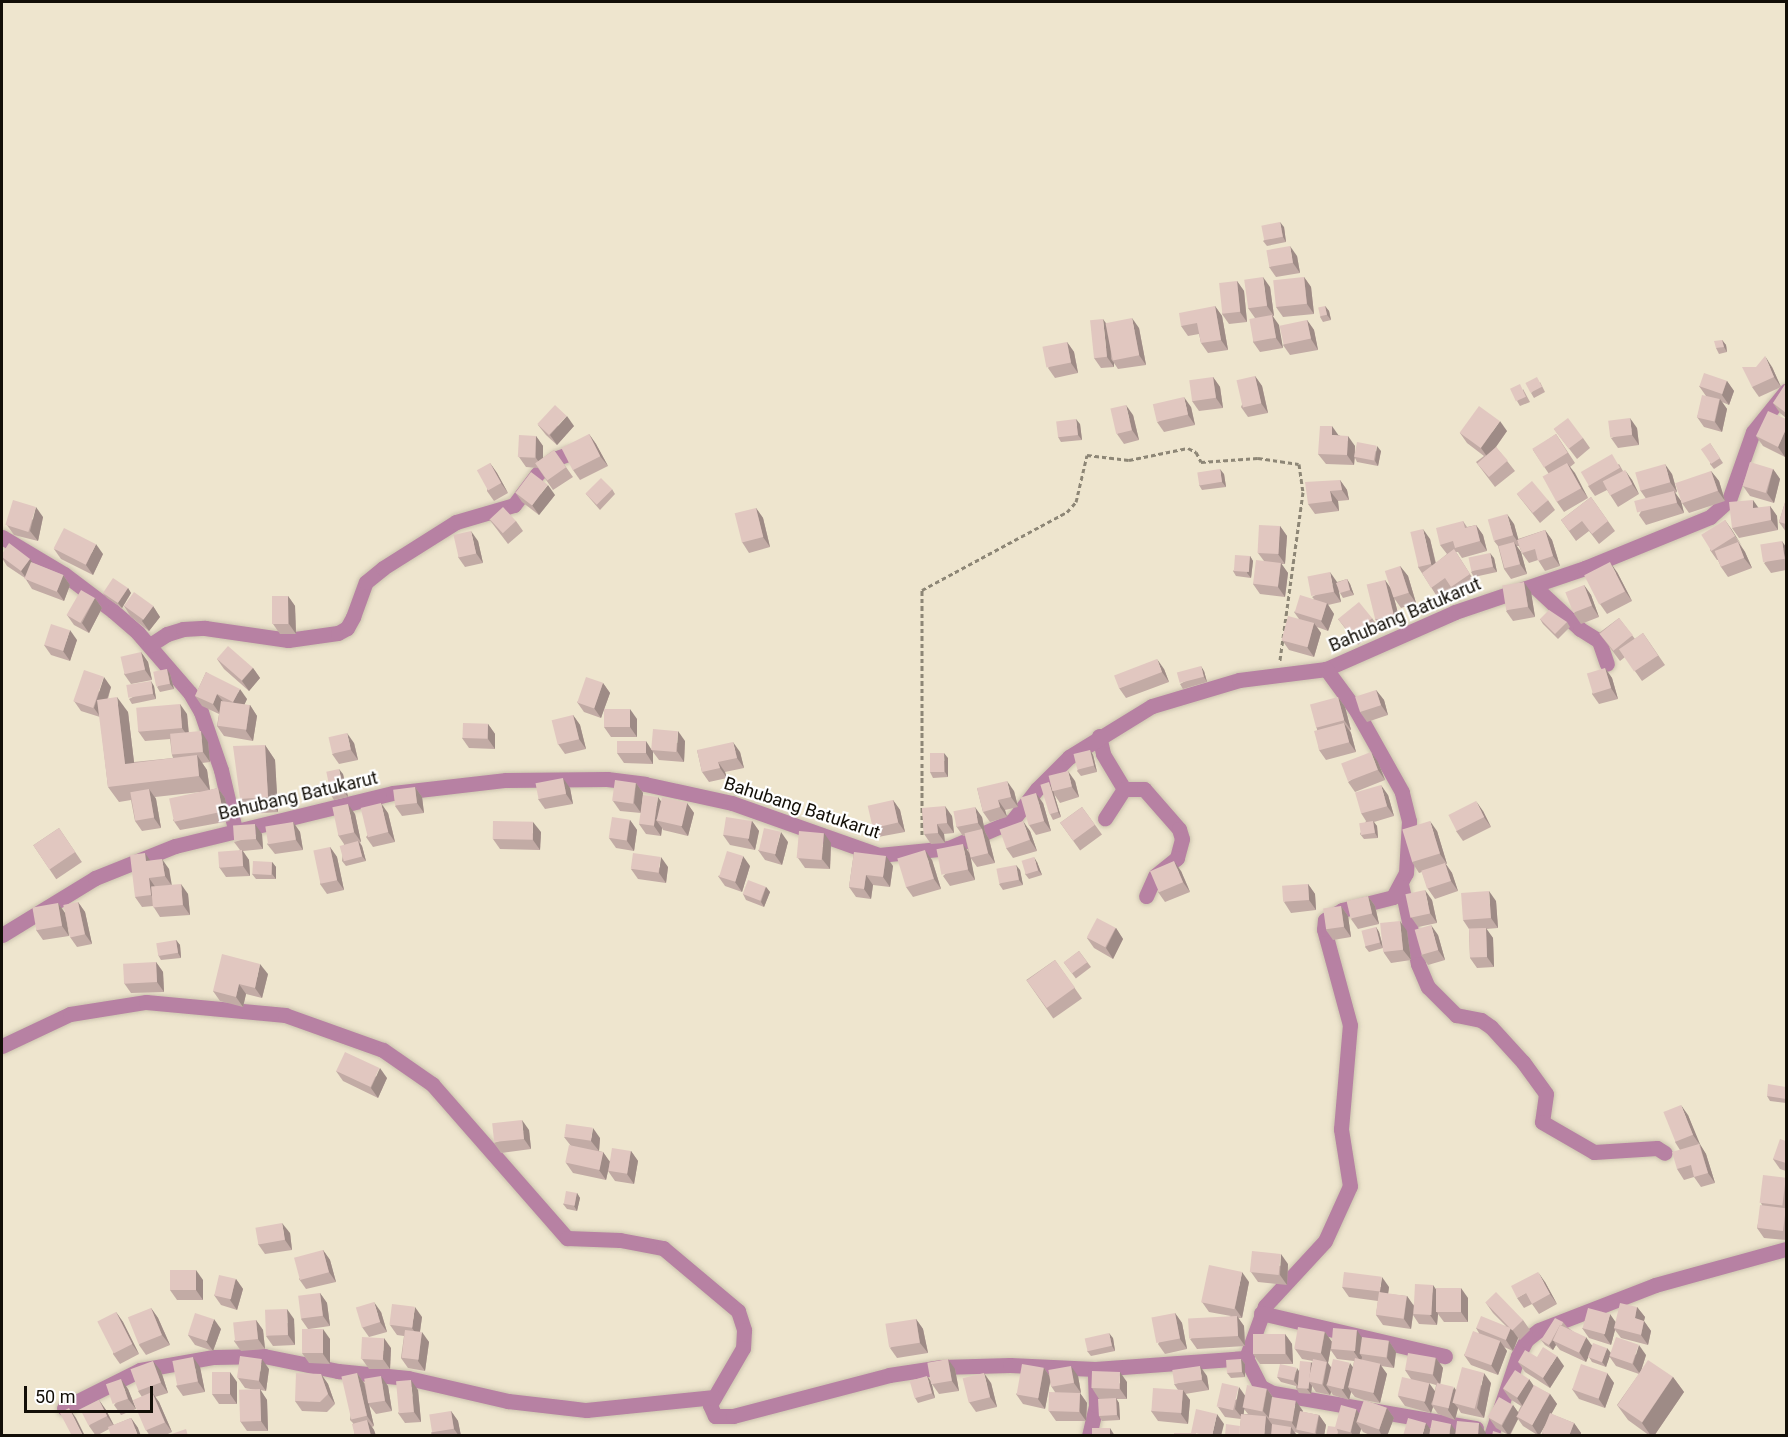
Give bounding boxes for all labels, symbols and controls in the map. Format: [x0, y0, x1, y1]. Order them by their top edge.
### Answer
street label: Bahubang Batukarut [1326, 573, 1484, 657]
street label: Bahubang Batukarut [216, 767, 380, 825]
street label: Bahubang Batukarut [721, 773, 883, 843]
scale bar [27, 1374, 156, 1412]
text: 50 m [35, 1386, 75, 1407]

